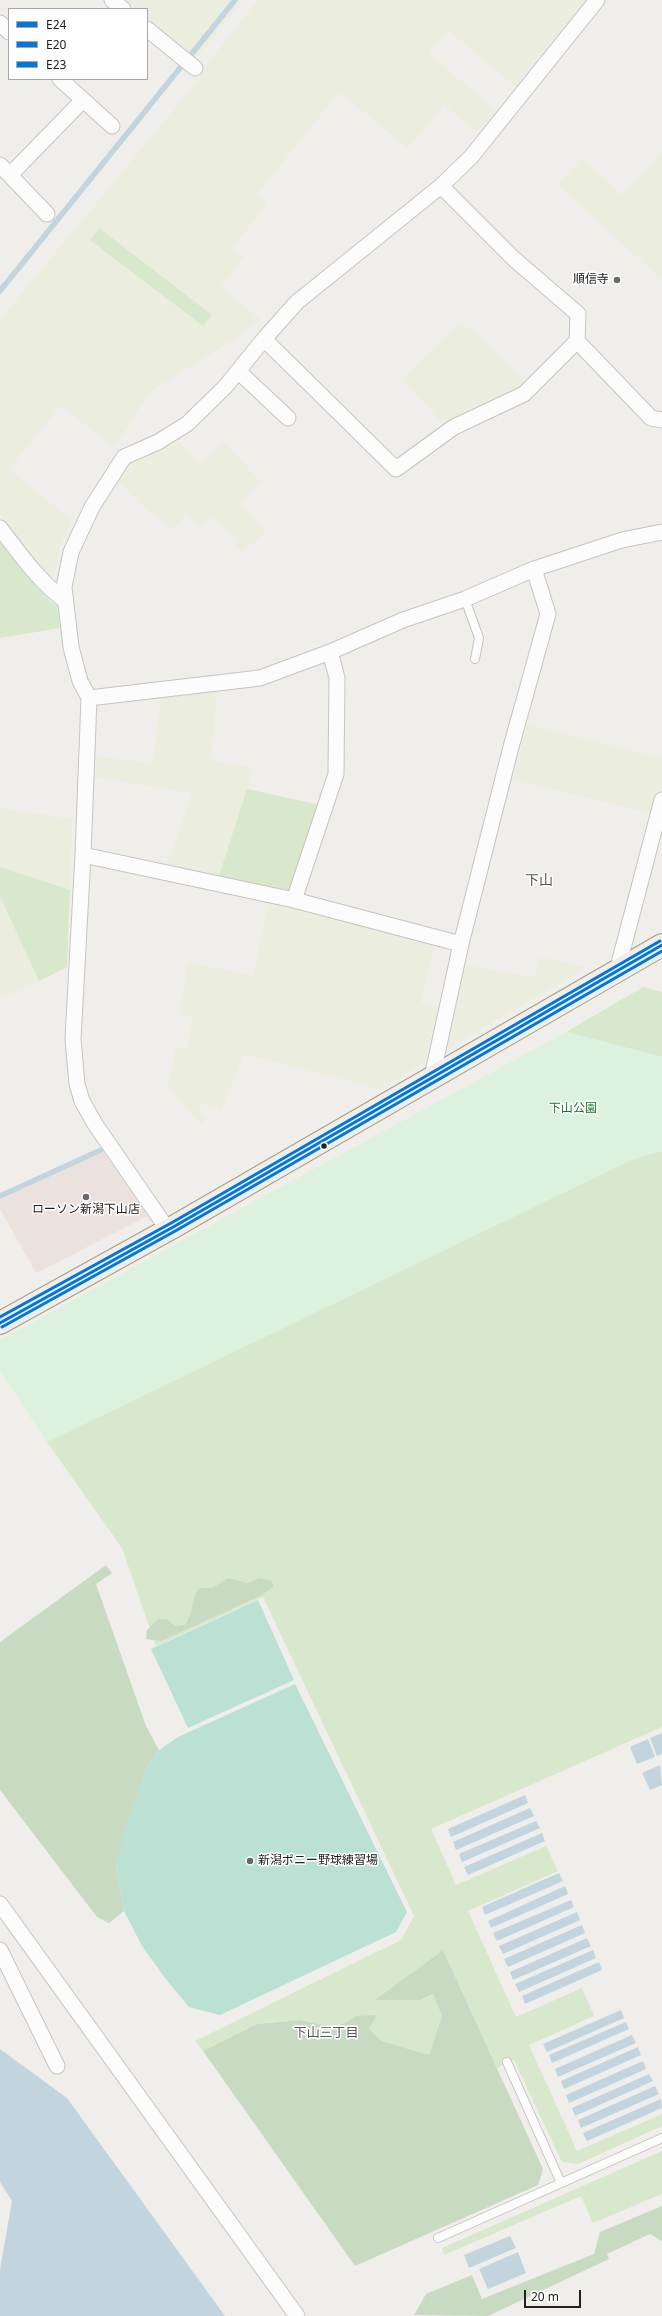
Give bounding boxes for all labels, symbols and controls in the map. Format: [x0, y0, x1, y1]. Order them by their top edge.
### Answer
legend [8, 8, 148, 80]
text: E24 [46, 16, 66, 33]
text: E20 [46, 36, 66, 53]
text: E23 [46, 56, 66, 73]
place label: 順信寺 [573, 273, 609, 287]
marker: 順信寺 [612, 275, 622, 285]
district label: 下山 [525, 873, 553, 889]
park label: 下山公園 [549, 1102, 597, 1116]
unlabelled marker [319, 1141, 329, 1151]
marker: ローソン新潟下山店 [81, 1192, 91, 1202]
place label: ローソン新潟下山店 [32, 1203, 140, 1217]
place label: 新潟ポニー野球練習場 [258, 1854, 378, 1868]
marker: 新潟ポニー野球練習場 [245, 1856, 255, 1866]
district label: 下山三丁目 [294, 2025, 358, 2041]
scale bar [526, 2282, 583, 2308]
text: 20 m [531, 2288, 559, 2305]

